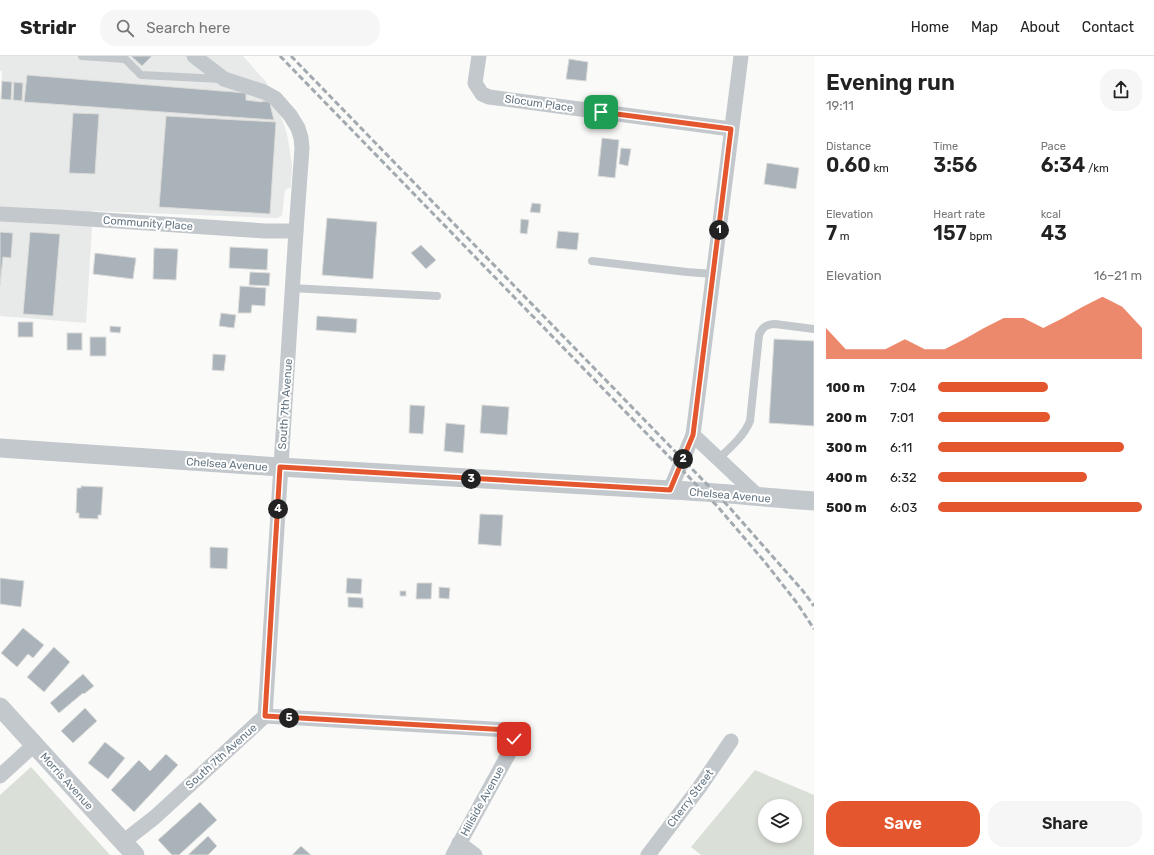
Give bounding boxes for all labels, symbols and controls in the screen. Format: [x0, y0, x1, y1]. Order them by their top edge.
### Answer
search box [100, 10, 380, 46]
text: Stridr [20, 16, 76, 39]
icon: search [114, 17, 136, 39]
text: Search here [146, 19, 230, 37]
text: Home [911, 19, 949, 36]
text: Map [971, 19, 998, 36]
text: About [1020, 19, 1060, 36]
text: Contact [1082, 19, 1134, 36]
text: Evening run [826, 69, 955, 96]
button: share [1100, 69, 1142, 111]
street label: Slocum Place [504, 92, 574, 115]
pin [584, 95, 618, 129]
text: 19:11 [826, 98, 854, 113]
icon: arrive [590, 101, 612, 123]
text: Distance [826, 140, 871, 153]
text: Time [933, 140, 958, 153]
text: Pace [1041, 140, 1066, 153]
text: 0.60 [826, 153, 871, 177]
text: 3:56 [933, 153, 977, 177]
text: 6:34 [1041, 153, 1085, 177]
text: km [871, 162, 889, 175]
text: /km [1085, 162, 1109, 175]
text: Elevation [826, 208, 873, 221]
text: Heart rate [933, 208, 985, 221]
text: kcal [1041, 208, 1061, 221]
street label: Community Place [103, 214, 193, 233]
pin: 1 [709, 220, 729, 240]
text: 7 [826, 221, 837, 245]
text: 157 [933, 221, 967, 245]
text: 43 [1041, 221, 1067, 245]
text: 1 [716, 223, 722, 236]
text: m [837, 230, 850, 243]
text: bpm [967, 230, 992, 243]
text: Elevation [826, 268, 882, 283]
text: 16–21 m [1094, 268, 1142, 283]
street label: South 7th Avenue [276, 358, 295, 450]
text: 100 m [826, 380, 865, 395]
text: 7:04 [890, 380, 916, 395]
text: 200 m [826, 410, 867, 425]
text: 7:01 [890, 410, 914, 425]
text: 300 m [826, 440, 867, 455]
text: 6:11 [890, 440, 912, 455]
pin: 2 [673, 449, 693, 469]
text: 2 [679, 452, 687, 465]
street label: Chelsea Avenue [186, 455, 268, 474]
pin: 3 [461, 469, 481, 489]
text: 400 m [826, 470, 867, 485]
text: 6:32 [890, 470, 917, 485]
text: 3 [467, 472, 475, 485]
street label: Chelsea Avenue [689, 485, 771, 506]
pin: 4 [268, 499, 288, 519]
text: 500 m [826, 500, 867, 515]
text: 6:03 [890, 500, 917, 515]
text: 4 [274, 502, 282, 515]
pin: 5 [279, 708, 299, 728]
text: 5 [285, 711, 293, 724]
street label: South 7th Avenue [183, 721, 260, 792]
pin [497, 722, 531, 756]
icon: check [503, 728, 525, 750]
street label: Morris Avenue [38, 750, 96, 813]
street label: Hillside Avenue [458, 764, 507, 838]
street label: Cherry Street [664, 766, 717, 830]
map controls [758, 799, 802, 843]
button: layers [758, 799, 802, 843]
button: Save [826, 801, 980, 847]
button: Share [988, 801, 1142, 847]

